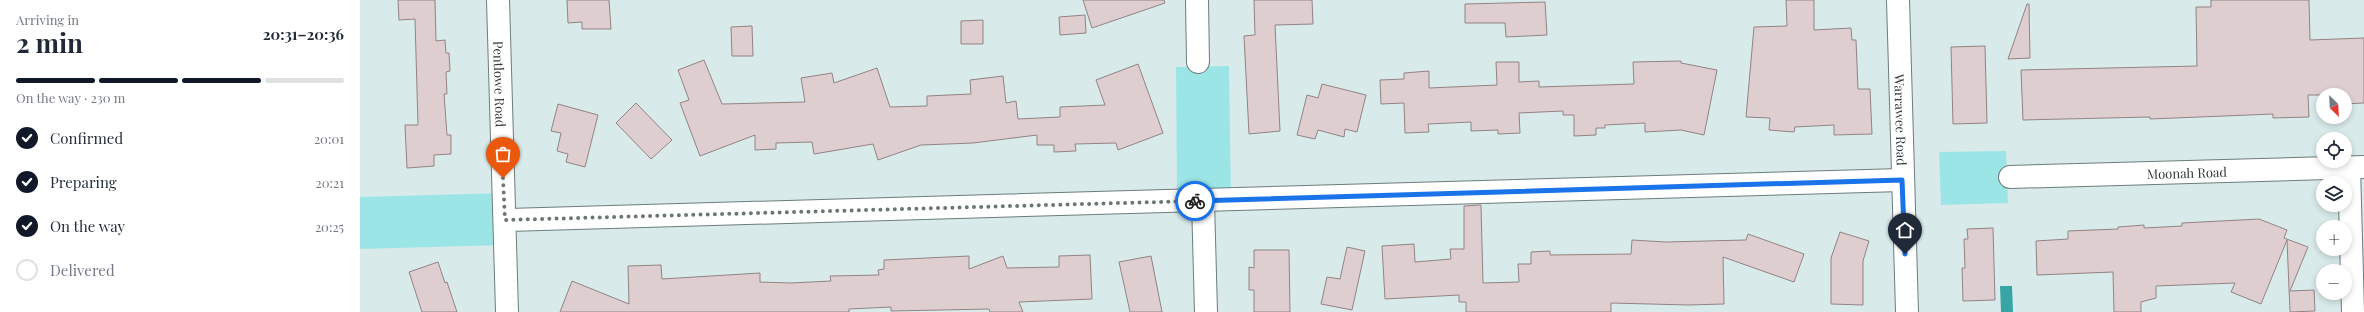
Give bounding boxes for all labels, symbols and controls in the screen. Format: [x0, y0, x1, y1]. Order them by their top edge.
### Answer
text: Arriving in [16, 11, 79, 28]
text: 20:31–20:36 [263, 24, 344, 44]
text: 2 min [16, 25, 83, 60]
street label: Pentlowe Road [491, 41, 510, 128]
street label: Warrawee Road [1892, 73, 1911, 166]
north arrow [2316, 88, 2352, 124]
map controls [2316, 88, 2352, 300]
text: On the way · 230 m [16, 89, 125, 106]
icon: check [16, 127, 38, 149]
text: Confirmed [50, 128, 123, 148]
text: 20:01 [314, 130, 344, 147]
button: locate [2316, 132, 2352, 168]
pin [486, 137, 520, 178]
icon: bag [492, 143, 514, 165]
street label: Moonah Road [2147, 162, 2228, 182]
icon: check [16, 171, 38, 193]
text: Preparing [50, 172, 117, 192]
text: 20:21 [315, 174, 344, 191]
button: layers [2316, 176, 2352, 212]
courier [1175, 181, 1215, 221]
icon: bike [1184, 190, 1206, 212]
pin [1888, 213, 1922, 254]
icon: check [16, 215, 38, 237]
text: On the way [50, 216, 125, 236]
text: 20:25 [315, 218, 344, 235]
icon: home [1894, 219, 1916, 241]
button: + [2316, 220, 2352, 256]
text: Delivered [50, 260, 115, 280]
button: − [2316, 264, 2352, 300]

